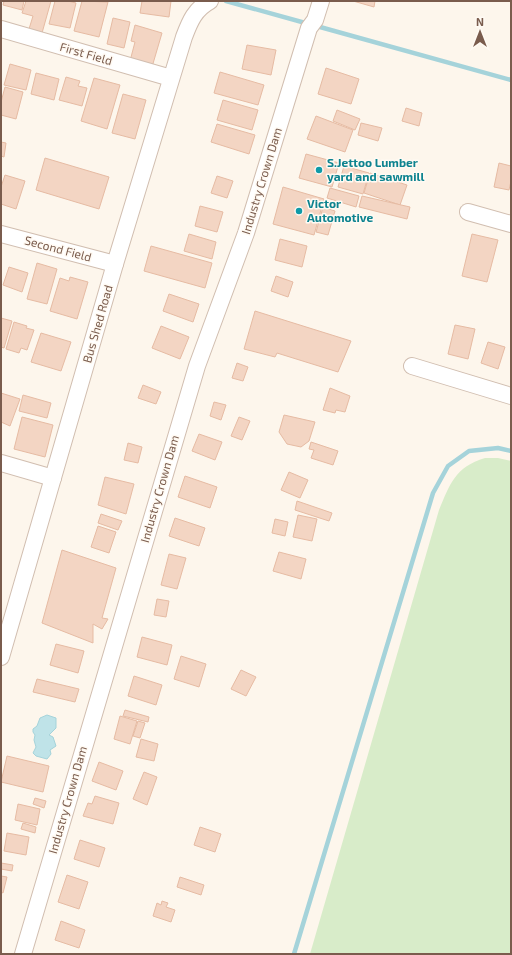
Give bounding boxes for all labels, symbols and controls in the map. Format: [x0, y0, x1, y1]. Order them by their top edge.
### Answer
north arrow [460, 12, 500, 52]
text: N [476, 15, 484, 28]
street label: First Field [58, 39, 114, 67]
street label: Industry Crown Dam [238, 126, 284, 236]
place label: S.Jettoo Lumber yard and sawmill [327, 155, 424, 184]
marker: S.Jettoo Lumber yard and sawmill [314, 165, 324, 175]
place label: Victor Automotive [307, 196, 373, 224]
marker: Victor Automotive [294, 206, 304, 216]
street label: Second Field [23, 232, 93, 264]
street label: Bus Shed Road [79, 283, 115, 364]
street label: Industry Crown Dam [137, 433, 181, 544]
street label: Industry Crown Dam [45, 744, 89, 855]

